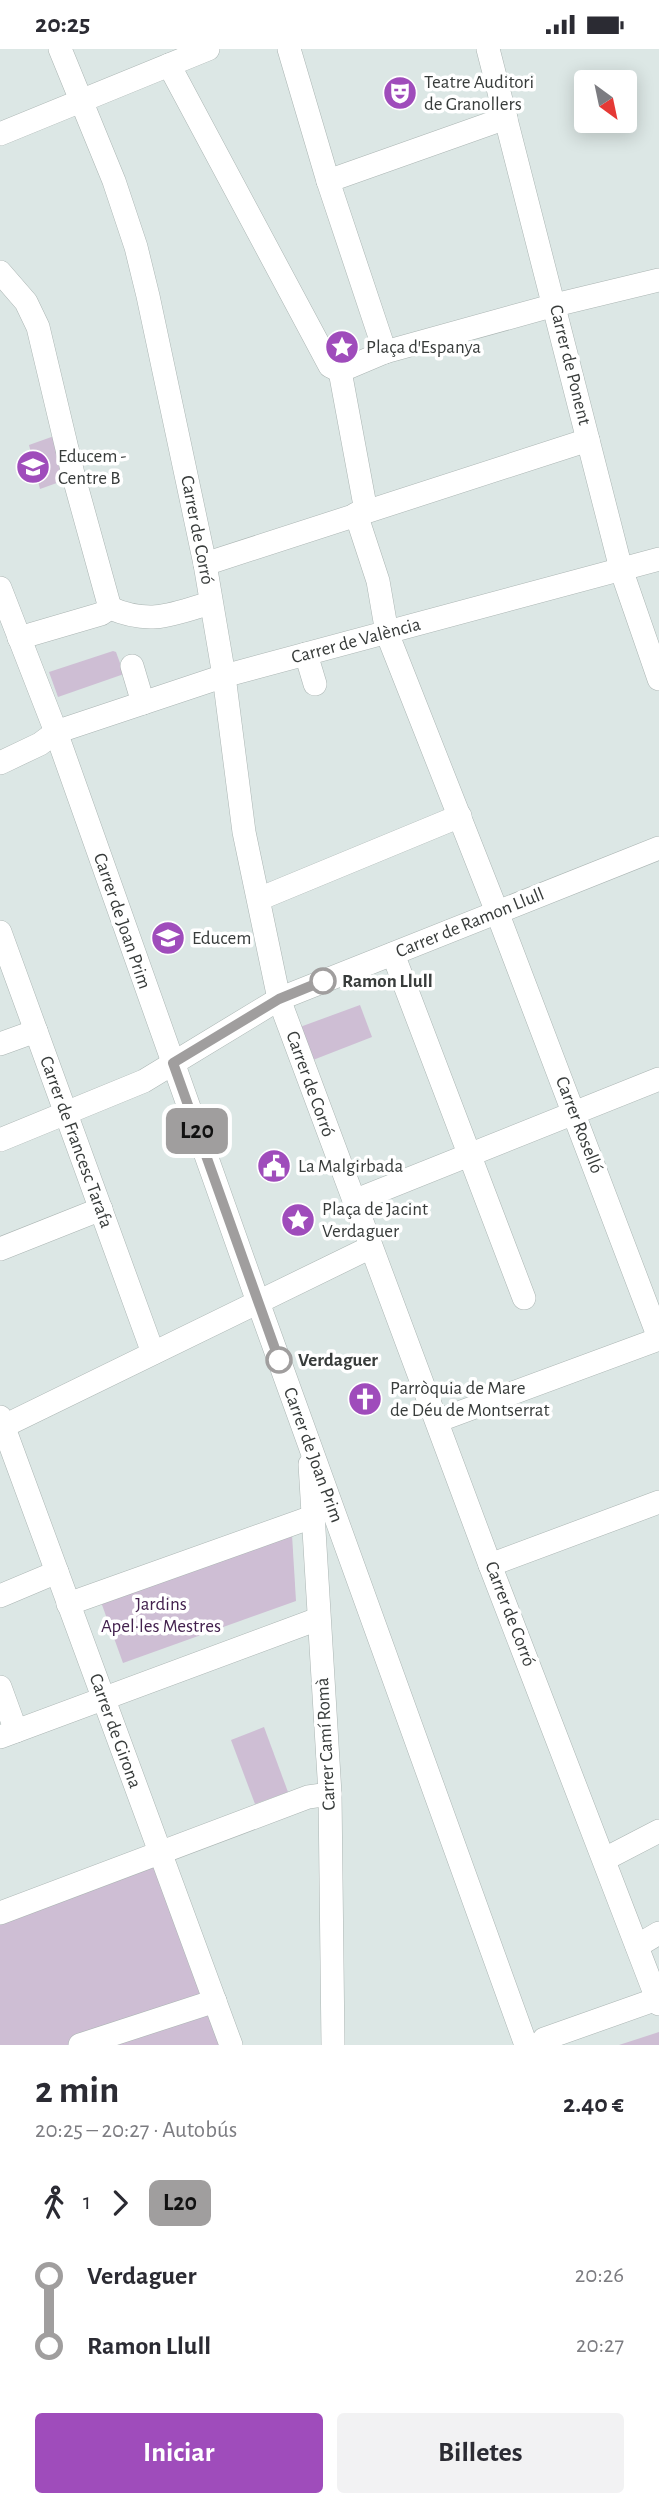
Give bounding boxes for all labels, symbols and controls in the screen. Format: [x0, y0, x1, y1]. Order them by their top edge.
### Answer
text: 20:25 [35, 11, 90, 37]
north arrow [574, 70, 637, 133]
map controls [574, 70, 637, 133]
place label: Teatre Auditori de Granollers [424, 73, 534, 114]
theatre icon: Teatre Auditori de Granollers [381, 74, 419, 112]
street label: Carrer de Ponent [546, 303, 594, 427]
place icon: Plaça d'Espanya [323, 328, 361, 366]
place label: Plaça d'Espanya [366, 338, 481, 357]
place label: Educem - Centre B [58, 447, 127, 488]
school or university icon: Educem - Centre B [14, 448, 52, 486]
street label: Carrer de Corró [177, 474, 217, 586]
street label: Carrer de València [289, 615, 423, 667]
street label: Carrer de Joan Prim [90, 851, 154, 991]
street label: Carrer de Ramon Llull [393, 885, 547, 961]
school or university icon: Educem [149, 919, 187, 957]
place label: Educem [192, 929, 251, 948]
marker: Ramon Llull [310, 968, 336, 994]
place label: Ramon Llull [342, 972, 433, 991]
street label: Carrer de Corró [282, 1029, 338, 1139]
street label: Carrer de Francesc Tarafa [36, 1053, 116, 1231]
street label: Carrer Roselló [552, 1074, 606, 1176]
line badge: L20 [157, 1108, 237, 1154]
text: L20 [180, 1119, 214, 1143]
public building icon: La Malgirbada [255, 1147, 293, 1185]
place label: La Malgirbada [298, 1157, 403, 1176]
place label: Plaça de Jacint Verdaguer [322, 1200, 428, 1241]
place icon: Plaça de Jacint Verdaguer [279, 1201, 317, 1239]
marker: Verdaguer [266, 1347, 292, 1373]
place label: Verdaguer [298, 1351, 378, 1370]
place label: Parròquia de Mare de Déu de Montserrat [390, 1379, 550, 1420]
church icon: Parròquia de Mare de Déu de Montserrat [346, 1380, 384, 1418]
street label: Carrer de Joan Prim [280, 1385, 346, 1525]
street label: Carrer de Corró [481, 1559, 539, 1669]
park label: Jardins Apel·les Mestres [101, 1595, 221, 1636]
street label: Carrer de Girona [85, 1671, 145, 1791]
street label: Carrer Camí Romà [313, 1677, 339, 1811]
text: 2 min [35, 2072, 119, 2110]
text: 2.40 € [563, 2091, 624, 2117]
text: 20:25 – 20:27 · Autobús [35, 2119, 237, 2142]
icon: walk [35, 2184, 73, 2222]
icon: forward [101, 2184, 139, 2222]
text: 1 [83, 2191, 91, 2214]
text: L20 [163, 2191, 197, 2215]
text: Verdaguer [87, 2263, 196, 2289]
text: 20:26 [575, 2264, 624, 2287]
text: Ramon Llull [87, 2333, 211, 2359]
text: 20:27 [576, 2334, 624, 2357]
button: Iniciar [35, 2413, 323, 2493]
button: Billetes [337, 2413, 624, 2493]

